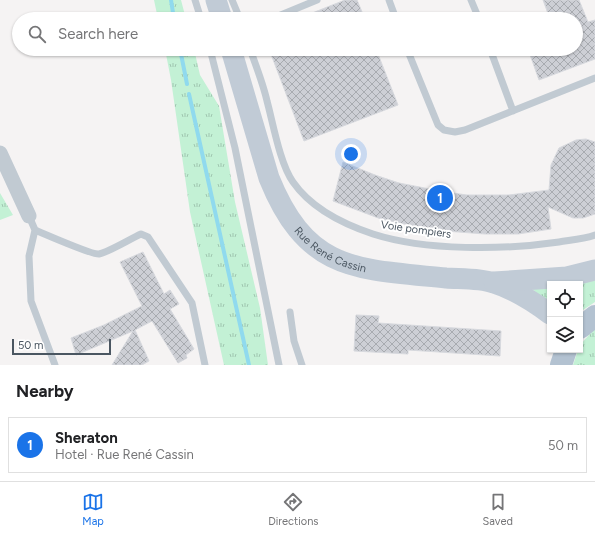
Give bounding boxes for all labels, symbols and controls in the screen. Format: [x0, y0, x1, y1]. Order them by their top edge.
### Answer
search box [12, 12, 583, 56]
icon: search [26, 23, 48, 45]
text: Search here [58, 25, 138, 43]
your location [341, 144, 361, 164]
pin: 1 [427, 183, 453, 213]
street label: Voie pompiers [380, 218, 452, 241]
street label: Rue René Cassin [291, 224, 367, 275]
map controls [547, 281, 583, 353]
button: locate [547, 281, 583, 317]
button: layers [547, 317, 583, 353]
scale bar [12, 337, 111, 356]
text: 50 m [18, 339, 43, 352]
text: Nearby [16, 381, 74, 401]
text: Sheraton [55, 429, 118, 447]
text: 1 [27, 438, 33, 453]
text: 50 m [548, 438, 578, 453]
text: Hotel · Rue René Cassin [55, 447, 194, 462]
tab: Map [82, 491, 104, 528]
tab: Directions [268, 491, 318, 528]
tab: Saved [483, 491, 513, 528]

